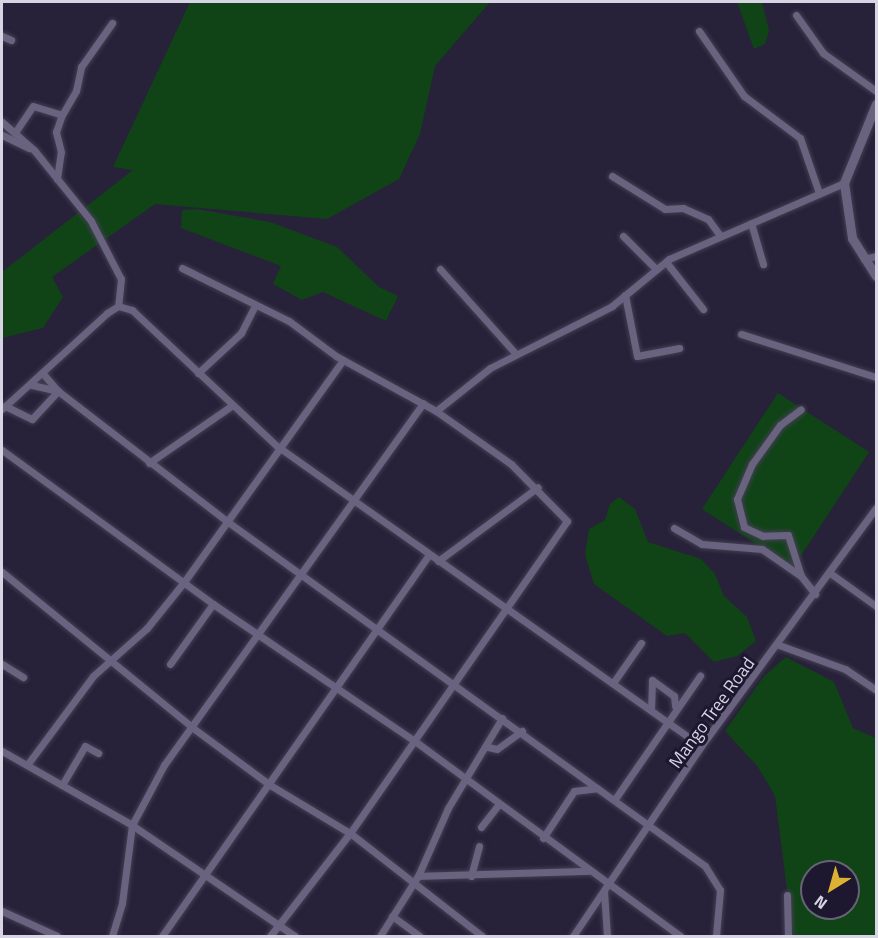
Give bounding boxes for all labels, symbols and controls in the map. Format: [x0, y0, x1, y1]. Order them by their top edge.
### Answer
street label: Mango Tree Road [665, 653, 759, 773]
north arrow [800, 860, 860, 920]
text: N [809, 890, 832, 916]

